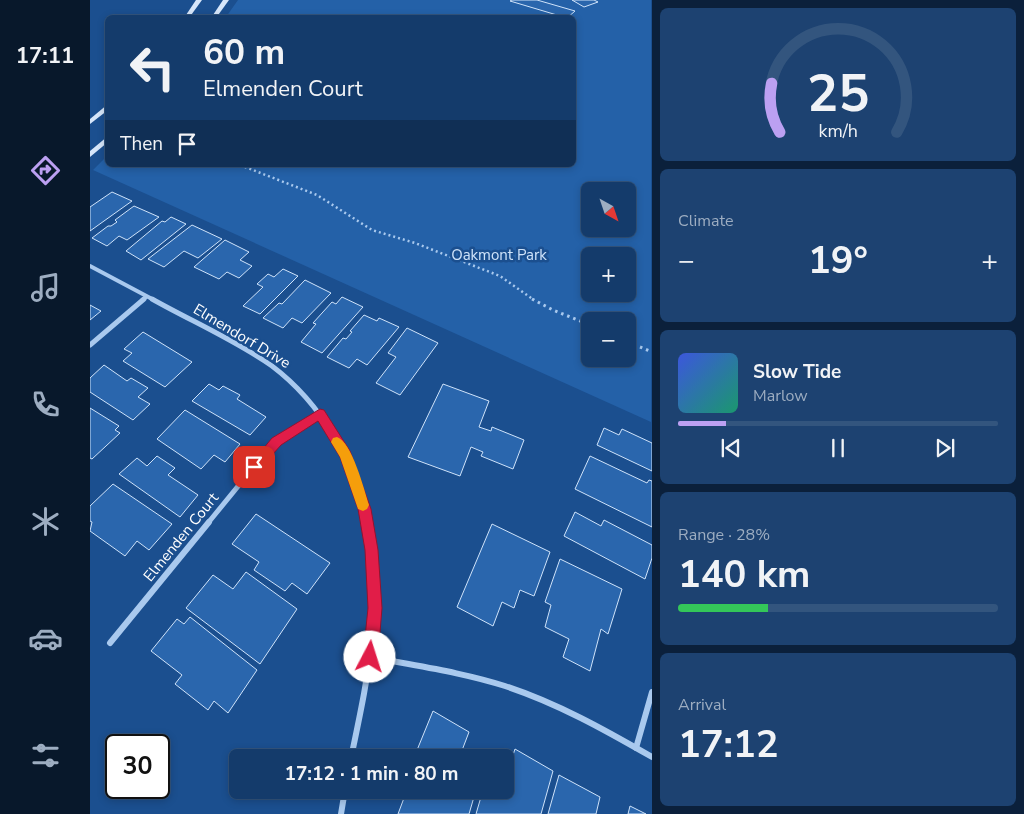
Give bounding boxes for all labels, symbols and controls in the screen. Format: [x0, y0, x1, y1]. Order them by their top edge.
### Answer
text: 60 m [203, 29, 285, 76]
icon: left [120, 35, 185, 100]
text: 17:11 [16, 41, 74, 71]
text: 25 [807, 58, 869, 129]
text: Elmenden Court [203, 74, 363, 104]
text: km/h [818, 119, 858, 143]
icon: arrive [173, 130, 201, 158]
text: Then [120, 131, 163, 157]
icon: directions [28, 153, 63, 188]
north arrow [581, 182, 636, 238]
map controls [581, 182, 636, 367]
text: Climate [678, 210, 733, 232]
text: 19° [808, 235, 868, 286]
text: − [678, 242, 695, 280]
text: + [981, 242, 998, 280]
park label: Oakmont Park [451, 245, 547, 265]
button: + [581, 247, 636, 302]
icon: music [28, 270, 63, 305]
street label: Elmendorf Drive [190, 299, 294, 373]
button: − [581, 312, 636, 367]
text: Slow Tide [753, 359, 841, 385]
text: Marlow [753, 385, 808, 407]
icon: phone [28, 387, 63, 422]
icon: previous [717, 434, 745, 462]
icon: pause [824, 434, 852, 462]
icon: next [931, 434, 959, 462]
pin [233, 446, 275, 488]
icon: arrive [240, 453, 268, 481]
street label: Elmenden Court [139, 488, 224, 586]
icon: climate [28, 504, 63, 539]
text: Range · 28% [678, 524, 770, 546]
text: 140 km [678, 549, 810, 600]
icon: car [28, 621, 63, 656]
position arrow [343, 630, 395, 682]
text: Arrival [678, 694, 726, 716]
text: 17:12 [678, 719, 779, 770]
speed limit sign: 30 [105, 734, 170, 799]
icon: filters [28, 738, 63, 773]
text: 17:12 · 1 min · 80 m [284, 761, 459, 787]

